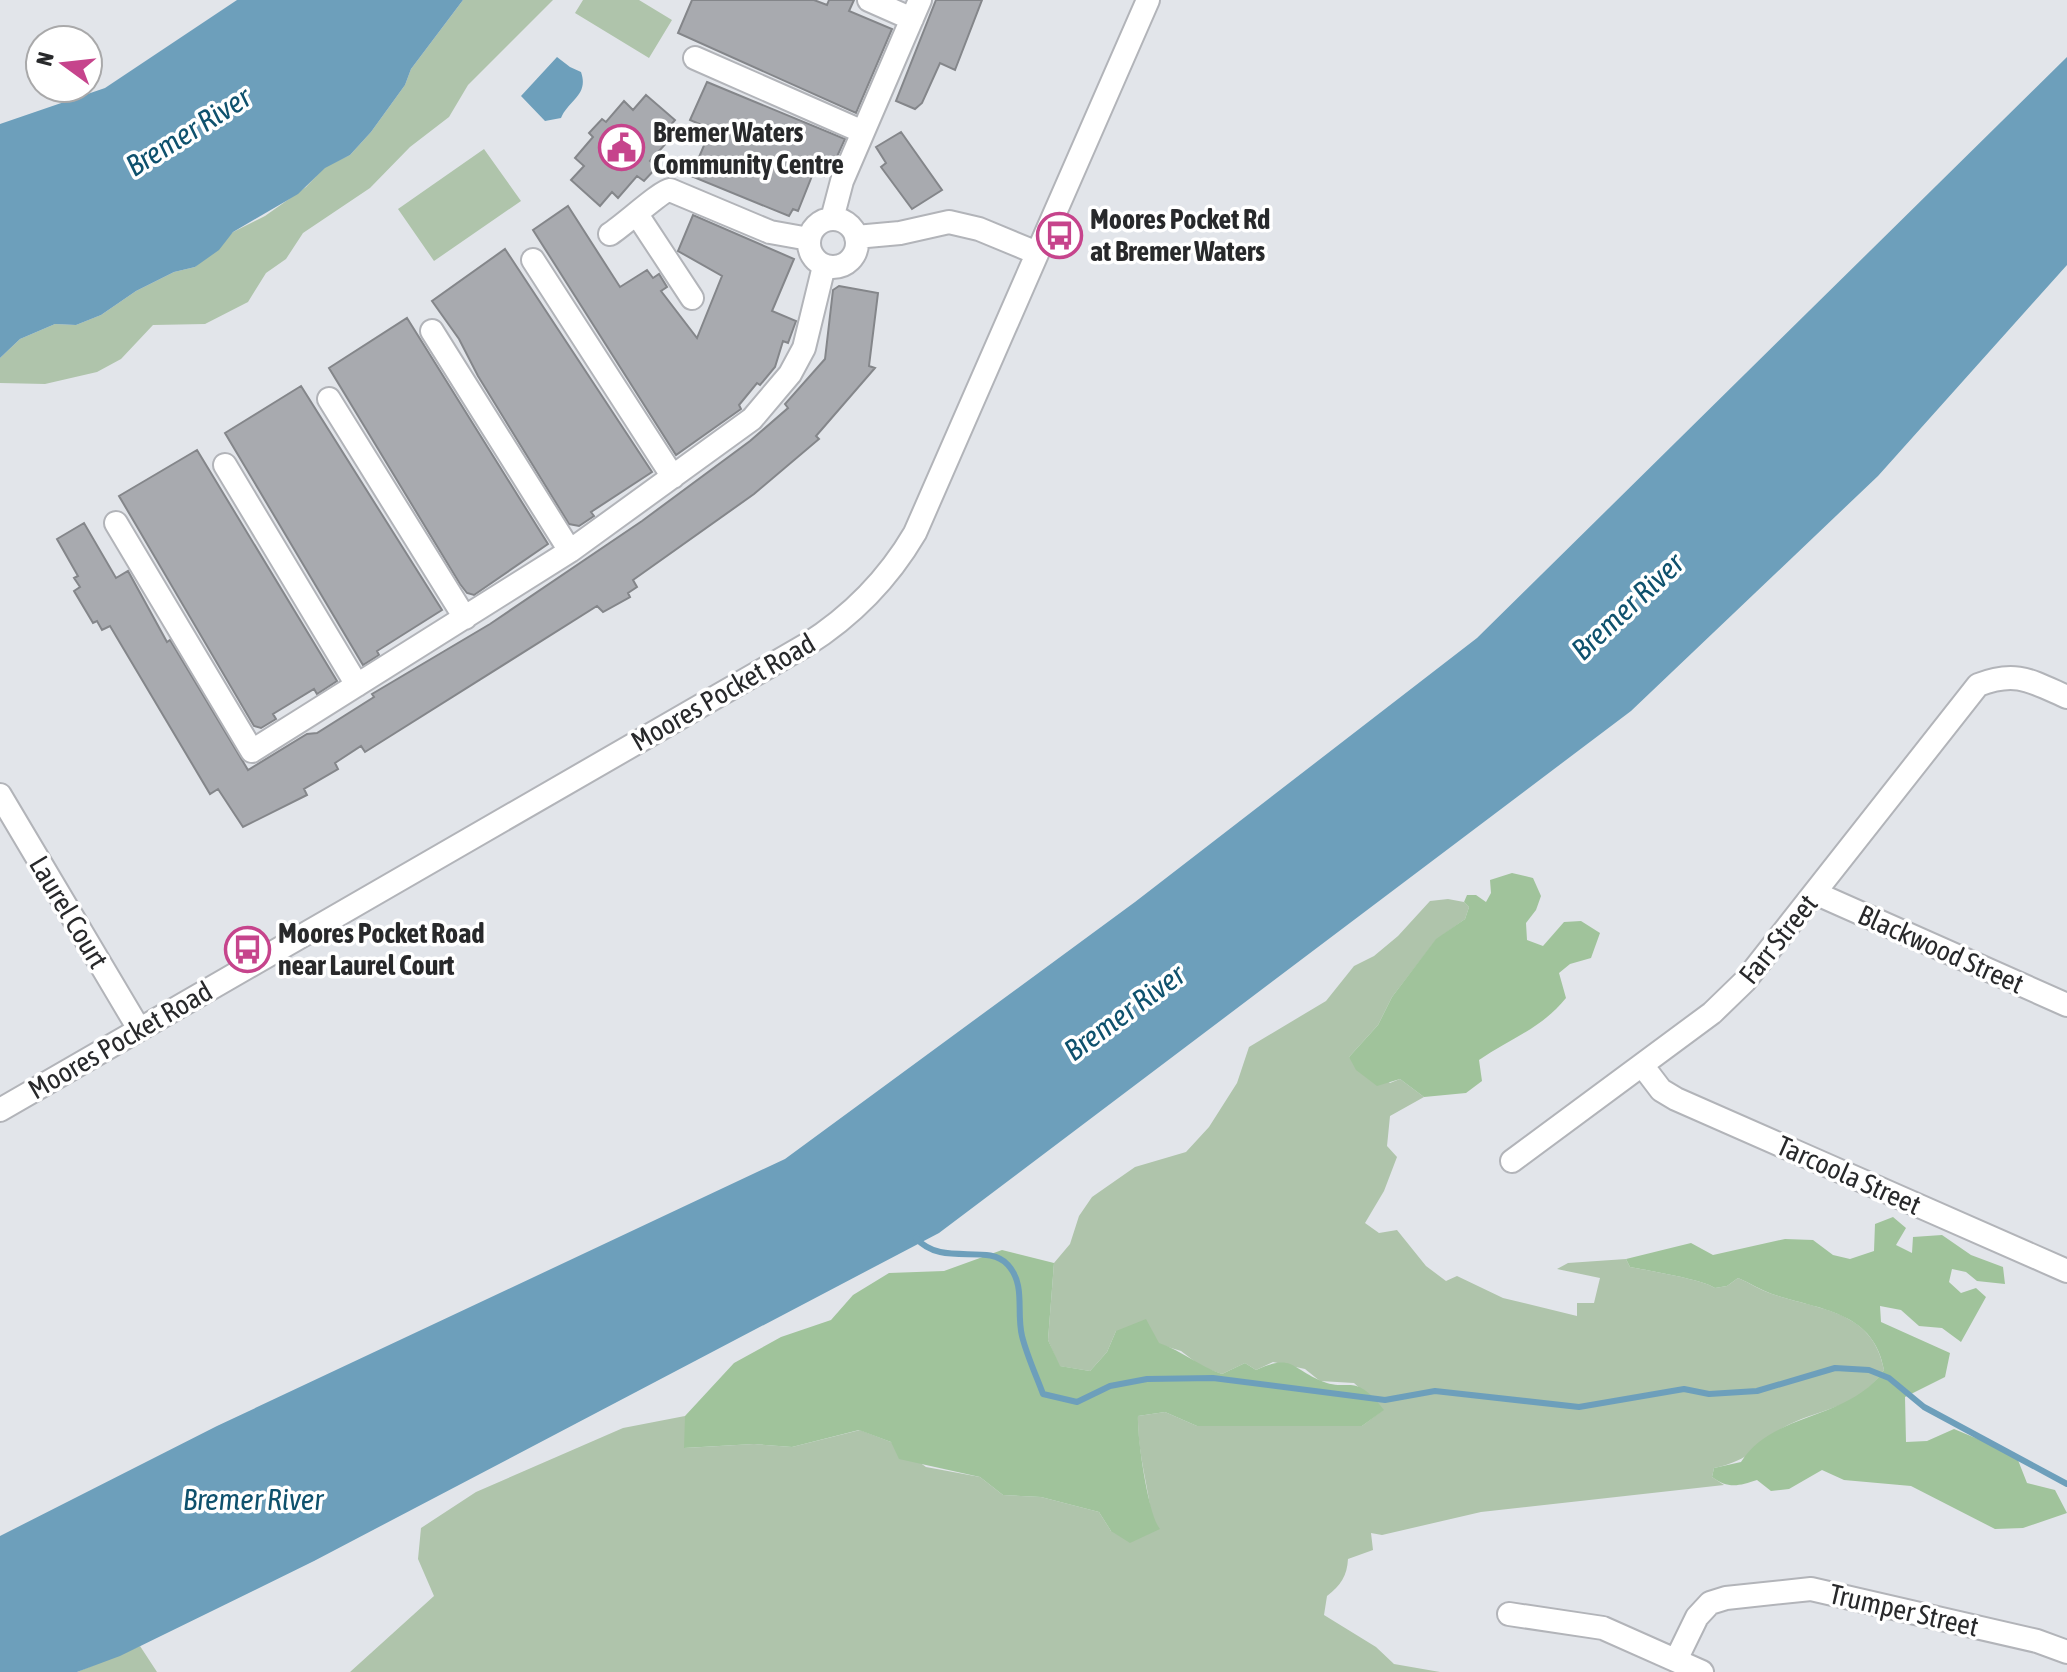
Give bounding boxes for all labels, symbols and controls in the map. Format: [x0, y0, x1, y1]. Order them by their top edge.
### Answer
north arrow [24, 24, 104, 104]
text: N [30, 49, 59, 68]
water label: Bremer River [119, 79, 258, 183]
place label: Bremer Waters Community Centre [653, 116, 844, 180]
public building icon: Bremer Waters Community Centre [598, 124, 646, 172]
place label: Moores Pocket Rd at Bremer Waters [1090, 203, 1270, 267]
bus stop icon: Moores Pocket Rd at Bremer Waters [1035, 211, 1083, 259]
water label: Bremer River [1564, 545, 1691, 666]
street label: Moores Pocket Road [626, 627, 820, 757]
street label: Laurel Court [23, 850, 115, 974]
street label: Farr Street [1732, 888, 1824, 990]
street label: Blackwood Street [1853, 898, 2029, 1000]
place label: Moores Pocket Road near Laurel Court [278, 917, 485, 981]
bus stop icon: Moores Pocket Road near Laurel Court [223, 925, 271, 973]
water label: Bremer River [1057, 956, 1192, 1067]
street label: Moores Pocket Road [23, 975, 217, 1105]
street label: Tarcoola Street [1772, 1129, 1926, 1221]
water label: Bremer River [183, 1482, 324, 1516]
street label: Trumper Street [1826, 1577, 1982, 1643]

